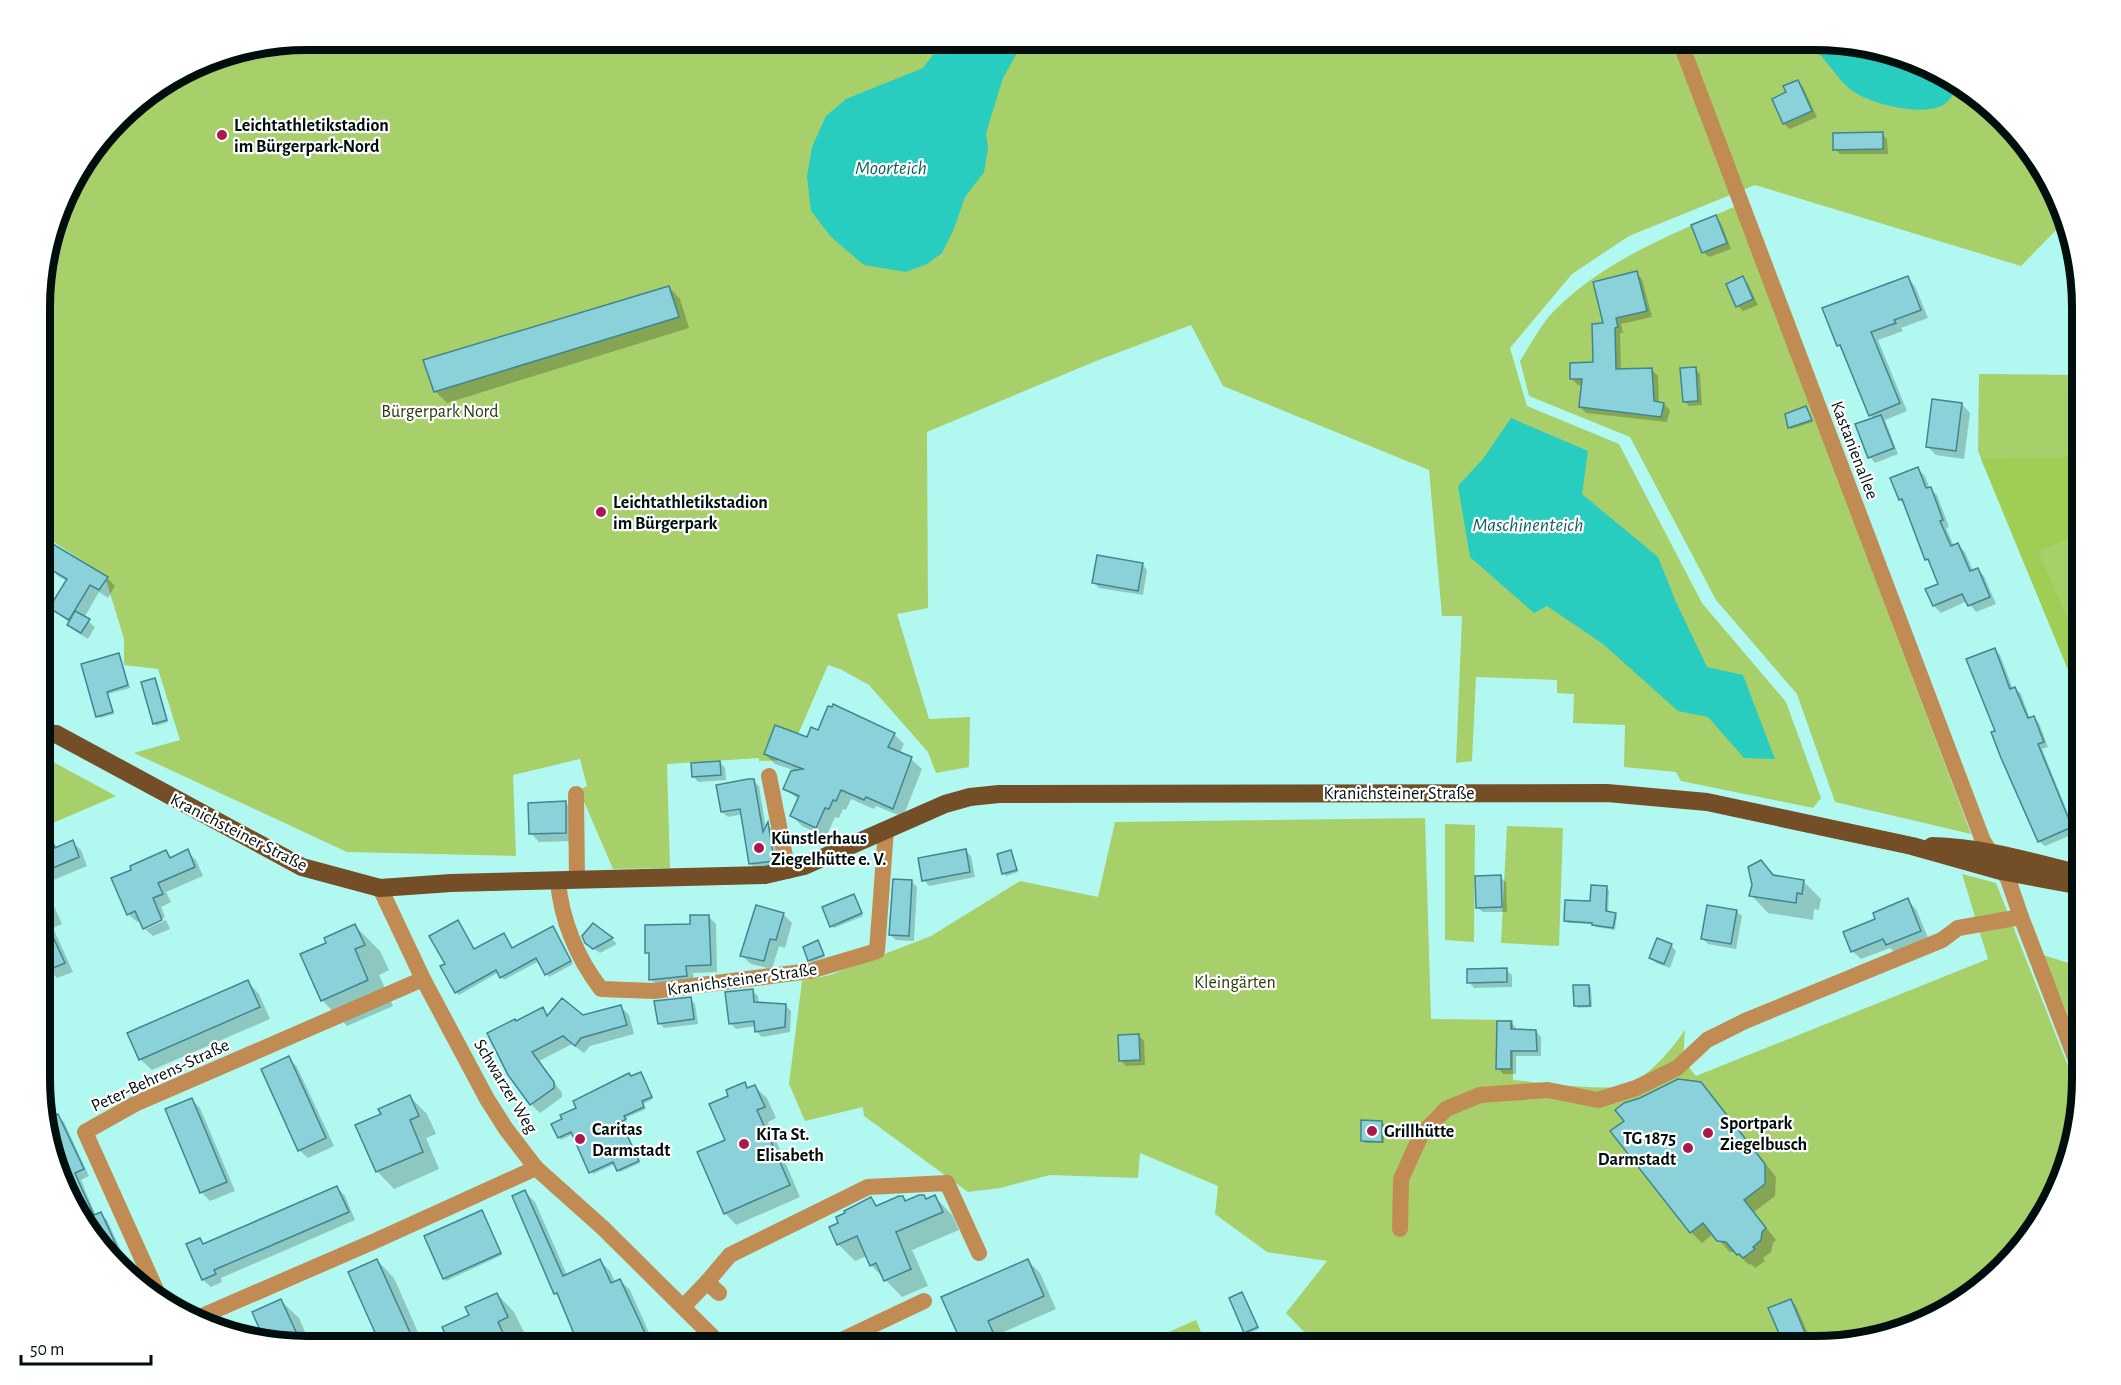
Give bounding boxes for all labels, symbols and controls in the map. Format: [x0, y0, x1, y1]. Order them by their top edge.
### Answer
place label: Leichtathletikstadion im Bürgerpark-Nord [234, 117, 389, 156]
marker: Leichtathletikstadion im Bürgerpark-Nord [215, 128, 229, 142]
water label: Moorteich [855, 158, 927, 178]
street label: Kastanienallee [1827, 399, 1881, 502]
park label: Bürgerpark Nord [381, 403, 499, 421]
place label: Leichtathletikstadion im Bürgerpark [613, 494, 768, 533]
marker: Leichtathletikstadion im Bürgerpark [594, 505, 608, 519]
water label: Maschinenteich [1473, 515, 1583, 535]
street label: Kranichsteiner Straße [1323, 785, 1475, 803]
street label: Kranichsteiner Straße [167, 791, 310, 875]
place label: Künstlerhaus Ziegelhütte e. V. [771, 830, 886, 869]
marker: Künstlerhaus Ziegelhütte e. V. [752, 841, 766, 855]
street label: Kranichsteiner Straße [666, 961, 818, 999]
park label: Kleingärten [1194, 974, 1276, 992]
street label: Peter-Behrens-Straße [89, 1036, 232, 1116]
street label: Schwarzer Weg [470, 1036, 540, 1137]
place label: Sportpark Ziegelbusch [1720, 1115, 1807, 1154]
place label: Caritas Darmstadt [592, 1121, 670, 1160]
place label: Grillhütte [1384, 1123, 1454, 1141]
marker: Grillhütte [1365, 1124, 1379, 1138]
place label: KiTa St. Elisabeth [756, 1126, 824, 1165]
marker: Sportpark Ziegelbusch [1701, 1126, 1715, 1140]
place label: TG 1875 Darmstadt [1598, 1130, 1676, 1169]
marker: Caritas Darmstadt [573, 1132, 587, 1146]
marker: KiTa St. Elisabeth [737, 1137, 751, 1151]
marker: TG 1875 Darmstadt [1681, 1141, 1695, 1155]
scale bar [21, 1328, 152, 1366]
text: 50 m [30, 1341, 64, 1359]

